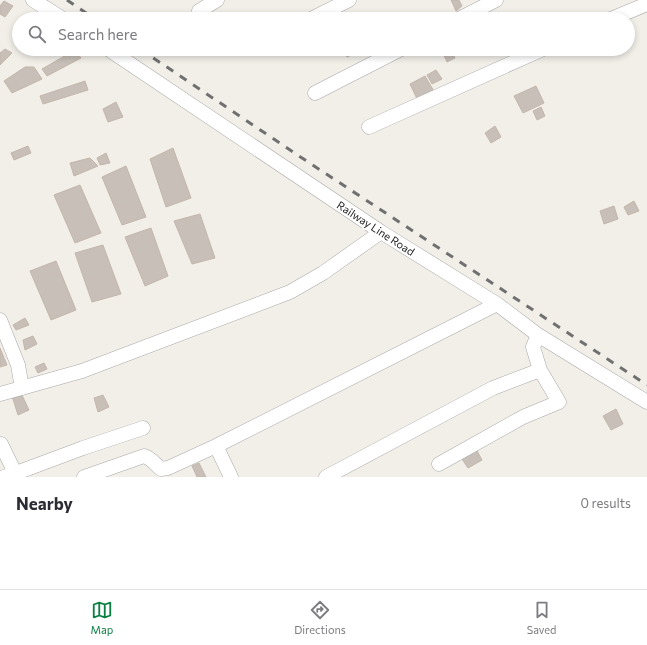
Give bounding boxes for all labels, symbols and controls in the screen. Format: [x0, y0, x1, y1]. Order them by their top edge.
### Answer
search box [12, 12, 635, 56]
icon: search [26, 23, 48, 45]
text: Search here [58, 25, 137, 43]
street label: Railway Line Road [335, 198, 417, 258]
text: Nearby [16, 493, 73, 514]
text: 0 results [580, 495, 631, 511]
tab: Map [91, 599, 113, 636]
tab: Directions [294, 599, 346, 636]
tab: Saved [527, 599, 556, 636]

